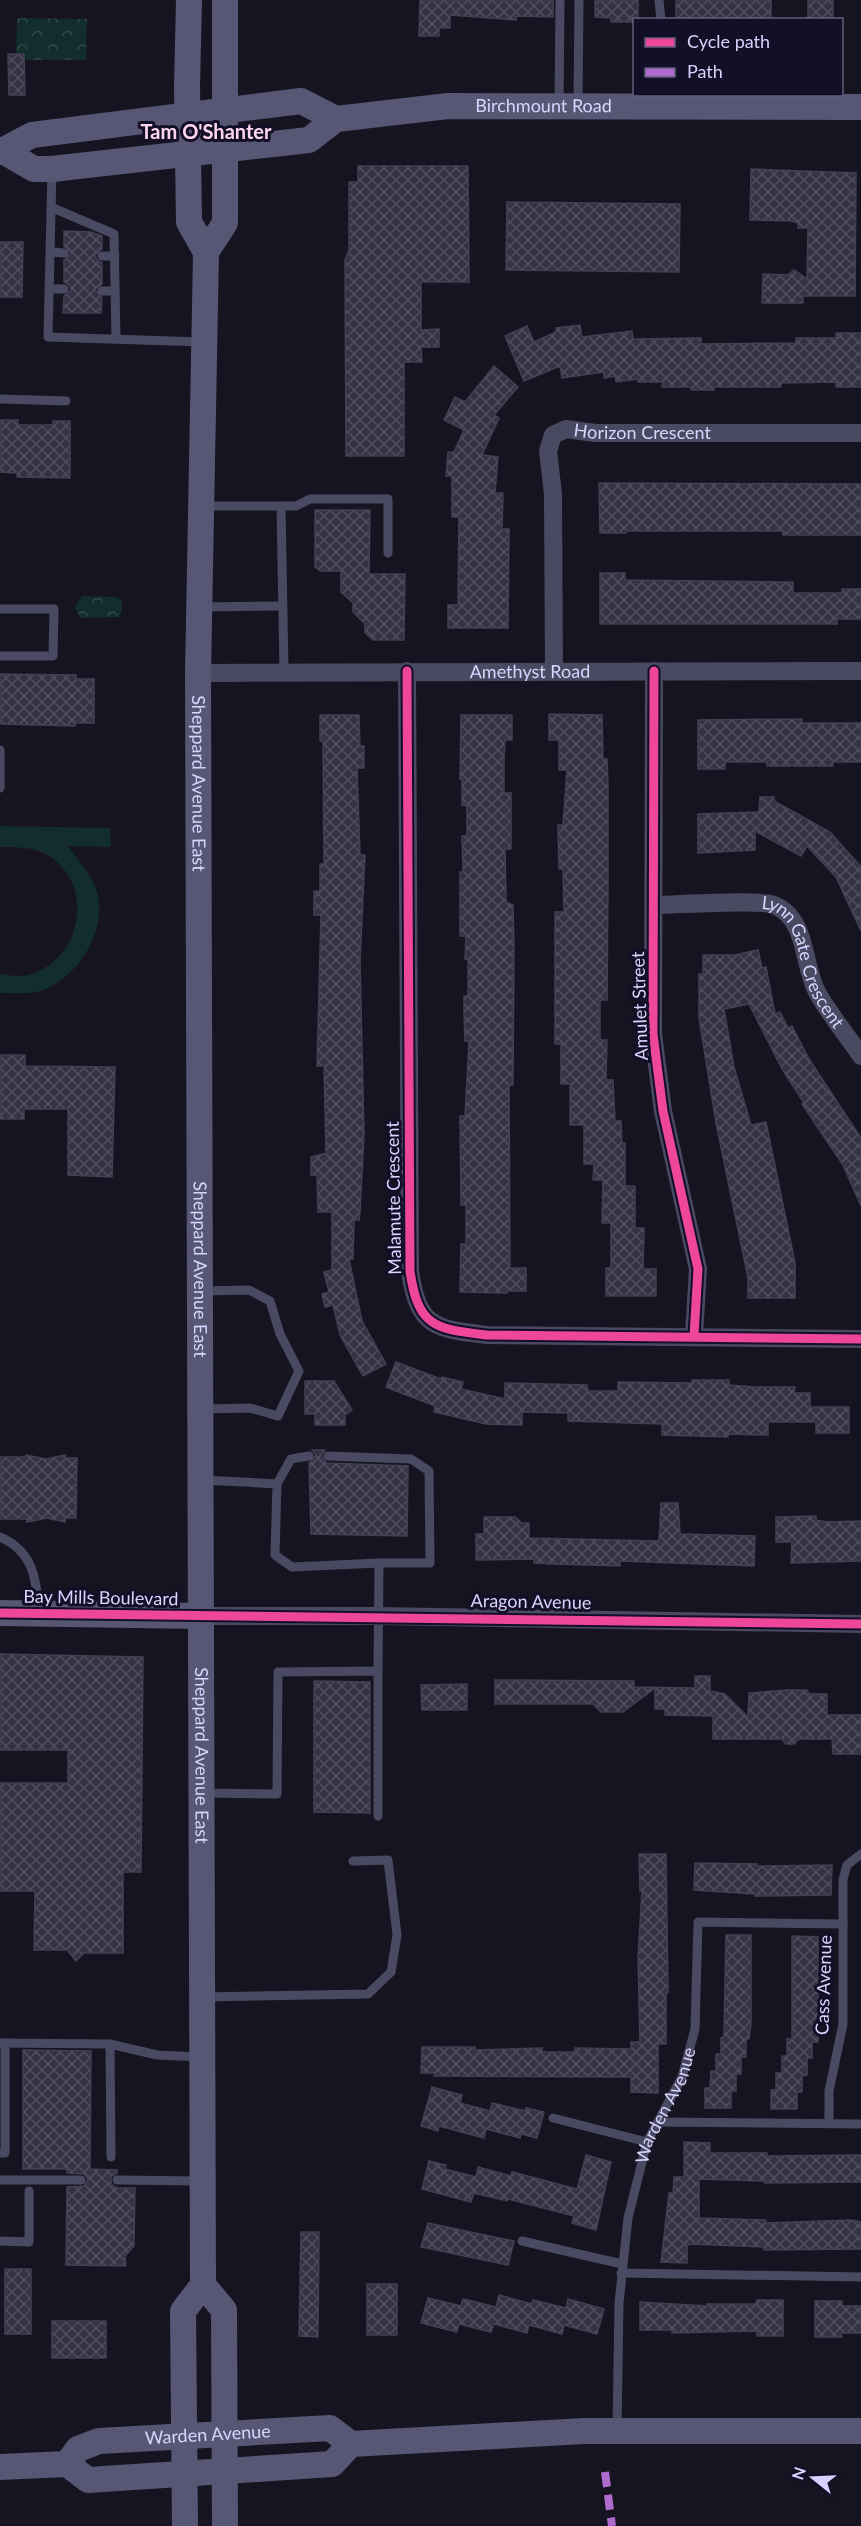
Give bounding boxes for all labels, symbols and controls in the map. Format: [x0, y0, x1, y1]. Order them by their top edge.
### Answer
legend [633, 18, 843, 96]
text: Cycle path [687, 30, 770, 52]
text: Path [687, 60, 723, 82]
street label: Birchmount Road [475, 94, 612, 116]
district label: Tam O'Shanter [141, 119, 272, 143]
street label: Horizon Crescent [573, 418, 712, 443]
street label: Amethyst Road [470, 660, 590, 682]
street label: Sheppard Avenue East [188, 695, 211, 872]
street label: Lynn Gate Crescent [761, 891, 850, 1033]
street label: Amulet Street [626, 951, 652, 1061]
street label: Malamute Crescent [381, 1120, 405, 1275]
street label: Sheppard Avenue East [190, 1181, 212, 1358]
street label: Bay Mills Boulevard [23, 1585, 179, 1609]
street label: Aragon Avenue [471, 1589, 591, 1613]
street label: Sheppard Avenue East [191, 1667, 214, 1844]
street label: Cass Avenue [810, 1935, 836, 2035]
street label: Warden Avenue [630, 2045, 700, 2166]
street label: Warden Avenue [144, 2419, 271, 2448]
north arrow [783, 2448, 843, 2508]
text: N [787, 2464, 809, 2482]

